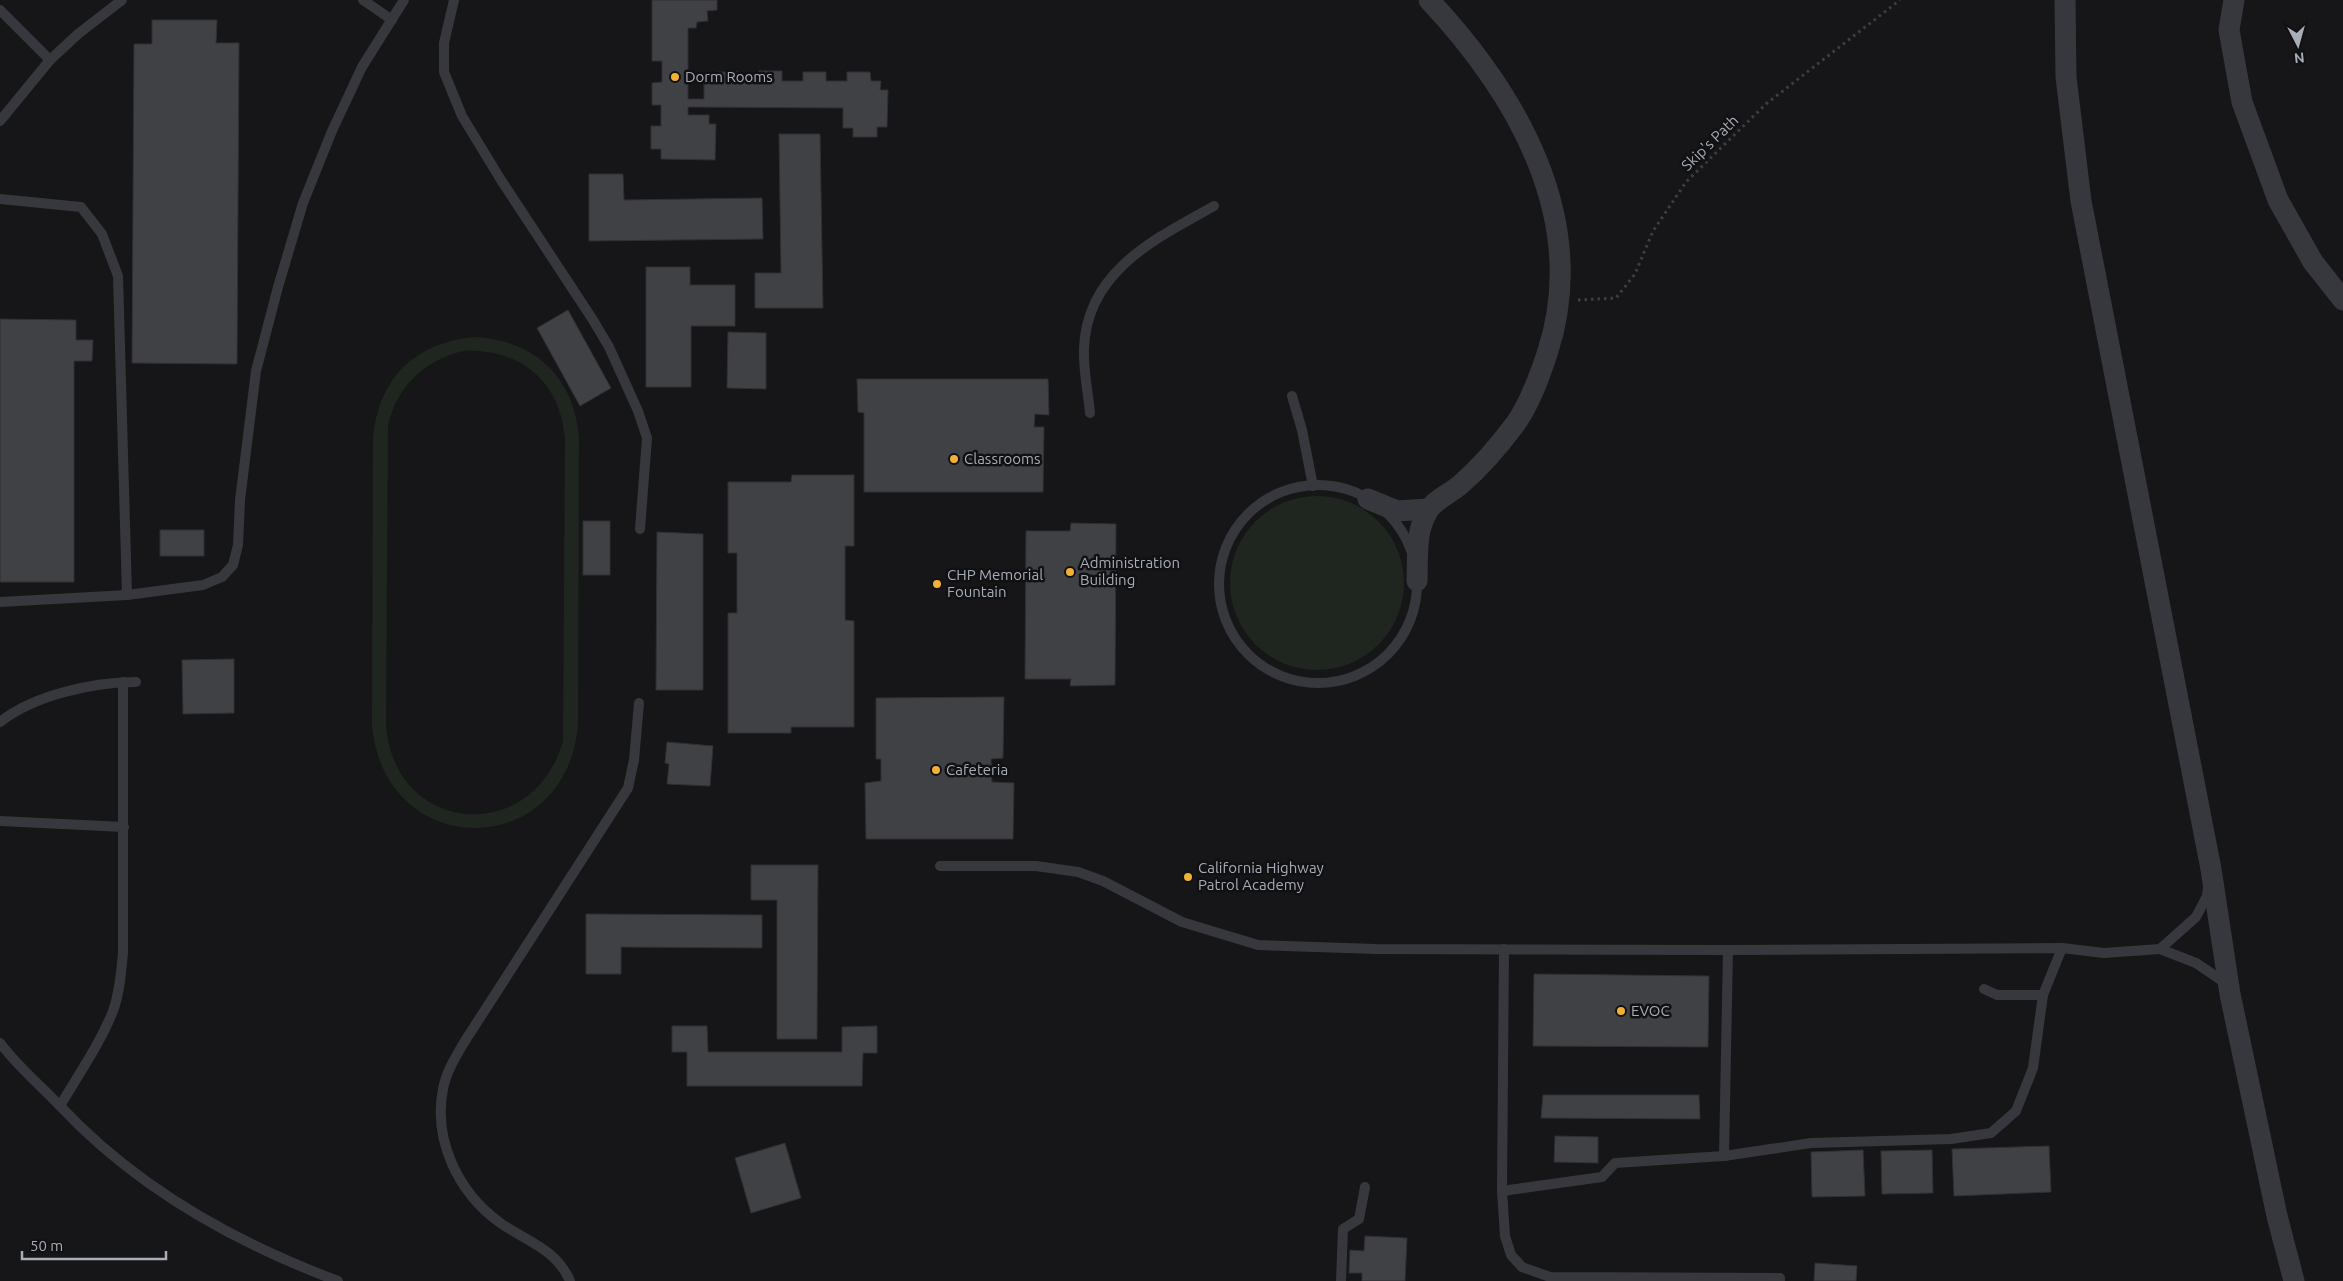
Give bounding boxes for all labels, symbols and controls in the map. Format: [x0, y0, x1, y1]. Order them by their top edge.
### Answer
north arrow [2273, 20, 2323, 70]
text: N [2293, 49, 2305, 66]
place label: Dorm Rooms [685, 68, 773, 85]
marker: Dorm Rooms [669, 71, 681, 83]
street label: Skip's Path [1678, 111, 1741, 174]
place label: Classrooms [964, 450, 1041, 467]
marker: Classrooms [948, 453, 960, 465]
place label: Administration Building [1080, 554, 1180, 588]
place label: CHP Memorial Fountain [947, 566, 1043, 600]
marker: Administration Building [1064, 566, 1076, 578]
marker: CHP Memorial Fountain [931, 578, 943, 590]
place label: Cafeteria [946, 761, 1008, 778]
marker: Cafeteria [930, 764, 942, 776]
place label: California Highway Patrol Academy [1198, 859, 1324, 893]
marker: California Highway Patrol Academy [1182, 871, 1194, 883]
place label: EVOC [1631, 1002, 1670, 1019]
marker: EVOC [1615, 1005, 1627, 1017]
scale bar [22, 1228, 166, 1260]
text: 50 m [30, 1237, 63, 1254]

